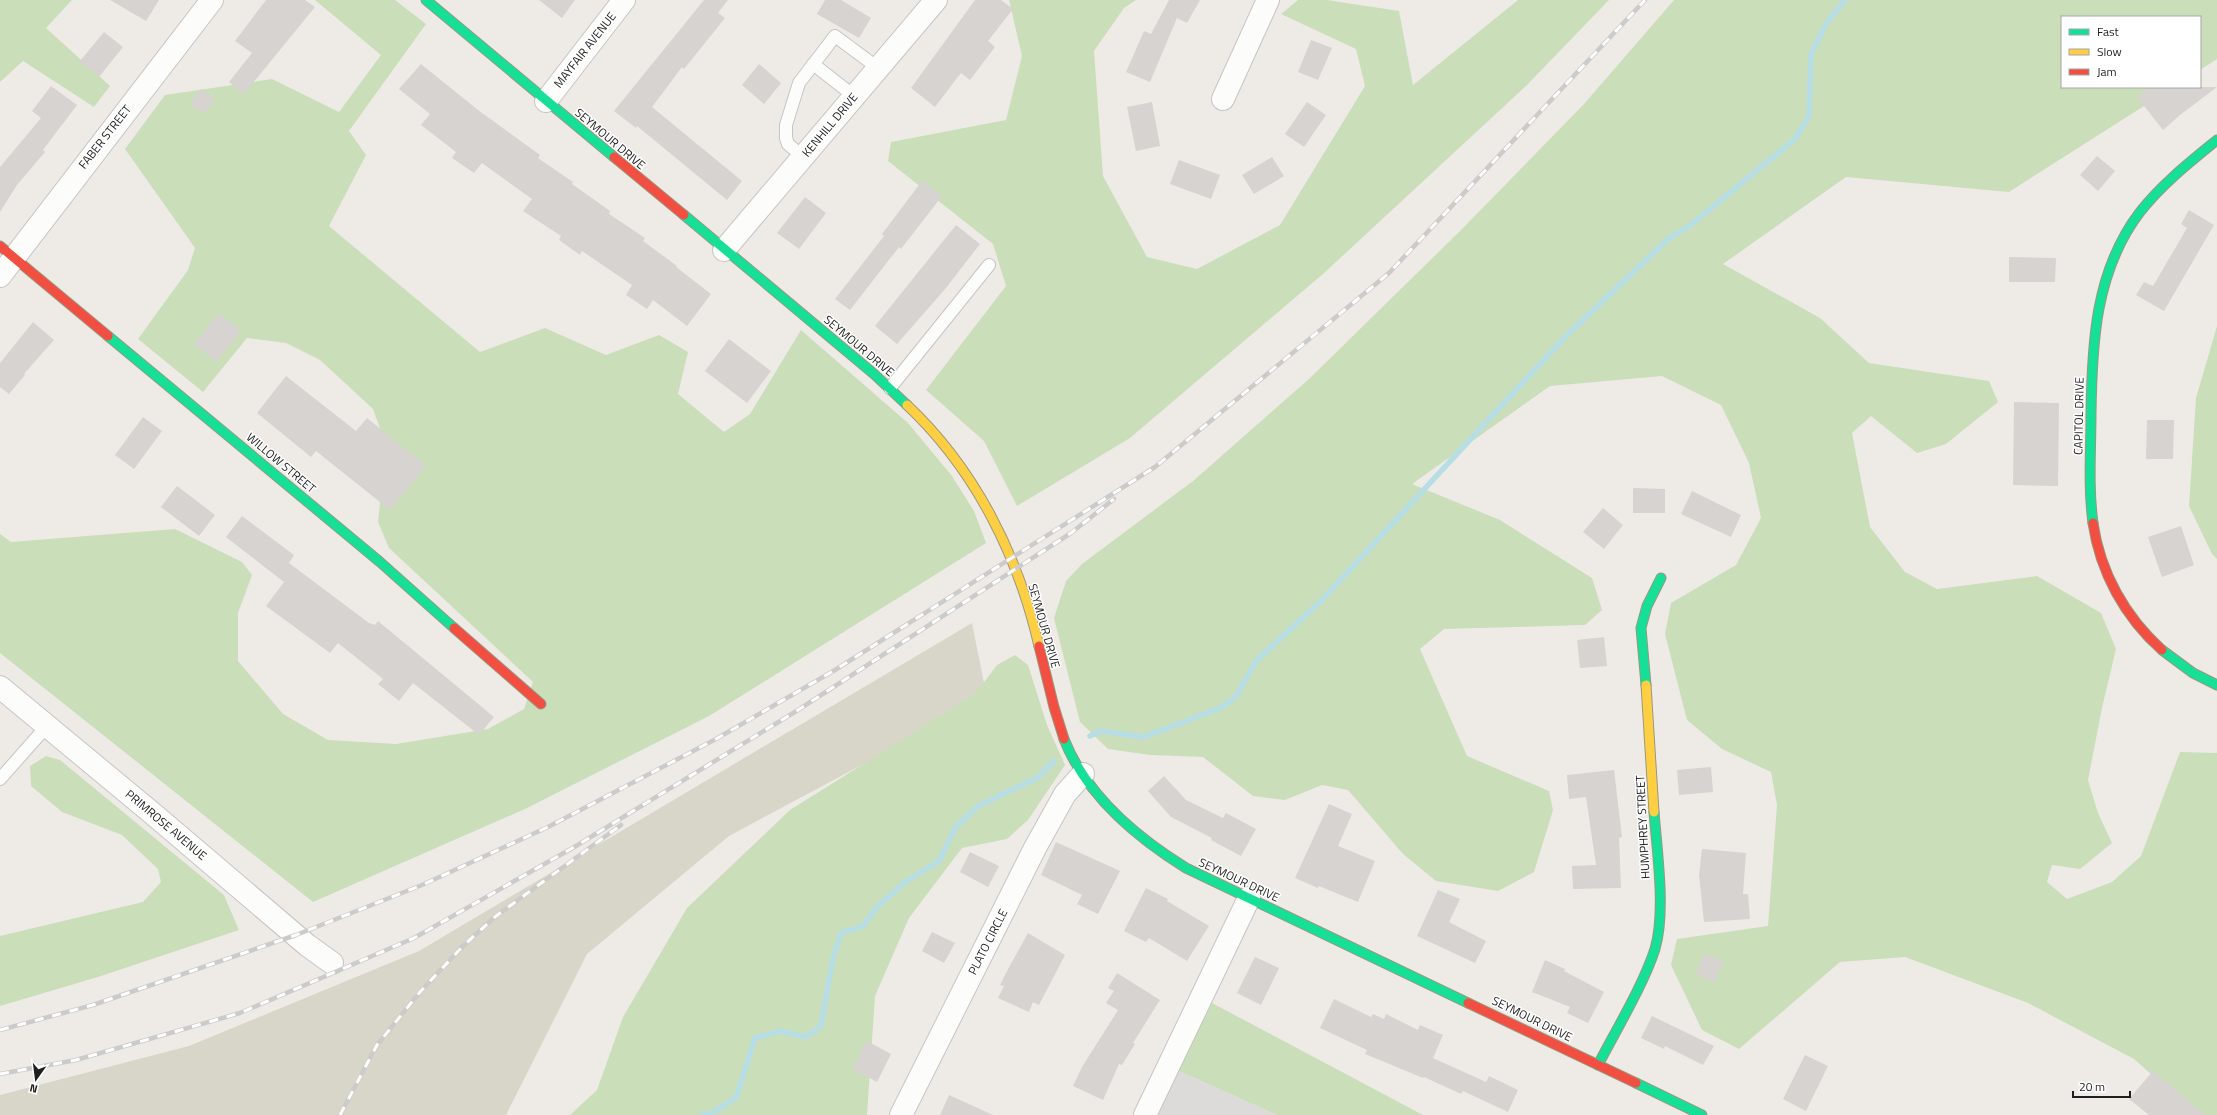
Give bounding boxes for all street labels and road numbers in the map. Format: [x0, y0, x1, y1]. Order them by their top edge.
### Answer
street label: MAYFAIR AVENUE [549, 7, 621, 92]
street label: KENHILL DRIVE [797, 88, 862, 161]
street label: FABER STREET [73, 100, 136, 173]
street label: SEYMOUR DRIVE [571, 103, 650, 174]
street label: SEYMOUR DRIVE [820, 310, 899, 381]
street label: CAPITOL DRIVE [2068, 377, 2089, 455]
street label: WILLOW STREET [242, 428, 321, 498]
street label: SEYMOUR DRIVE [1023, 581, 1066, 671]
street label: HUMPHREY STREET [1630, 774, 1655, 879]
street label: PRIMROSE AVENUE [121, 785, 212, 865]
street label: SEYMOUR DRIVE [1196, 853, 1283, 907]
street label: PLATO CIRCLE [963, 905, 1012, 978]
street label: SEYMOUR DRIVE [1489, 991, 1576, 1046]

